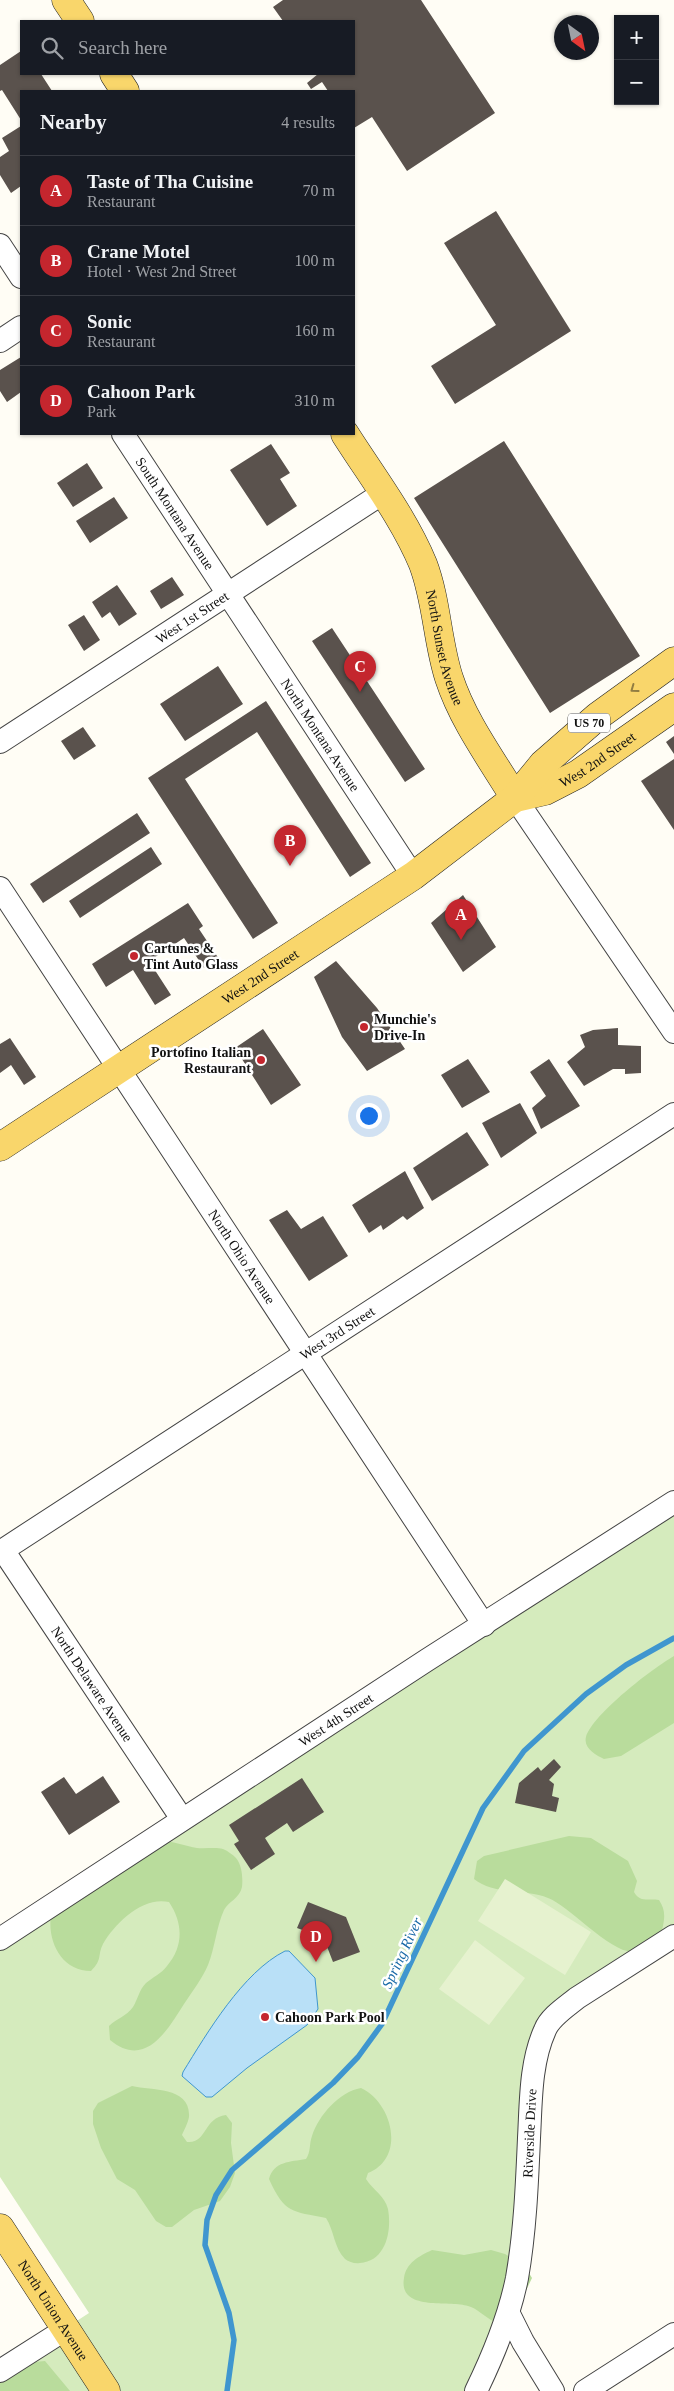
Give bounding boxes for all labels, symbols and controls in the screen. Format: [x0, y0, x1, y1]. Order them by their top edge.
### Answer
north arrow [554, 15, 599, 60]
map controls [614, 15, 659, 105]
button: + [614, 15, 659, 60]
search box [20, 20, 355, 75]
icon: search [38, 34, 66, 62]
text: Search here [78, 37, 167, 58]
button: − [614, 60, 659, 105]
text: Nearby [40, 110, 107, 134]
text: 4 results [281, 114, 335, 131]
text: Taste of Tha Cuisine [87, 171, 253, 192]
text: A [50, 182, 62, 199]
text: 70 m [303, 182, 335, 199]
text: Restaurant [87, 193, 155, 210]
text: Crane Motel [87, 241, 190, 262]
text: B [51, 252, 61, 269]
text: 100 m [295, 252, 335, 269]
text: Hotel · West 2nd Street [87, 263, 237, 280]
text: Sonic [87, 311, 131, 332]
text: C [50, 322, 62, 339]
text: 160 m [295, 322, 335, 339]
text: Restaurant [87, 333, 155, 350]
text: Cahoon Park [87, 381, 195, 402]
text: D [50, 392, 62, 409]
text: 310 m [295, 392, 335, 409]
text: Park [87, 403, 116, 420]
street label: South Montana Avenue [133, 454, 217, 572]
street label: West 1st Street [153, 588, 231, 646]
street label: North Sunset Avenue [423, 588, 466, 708]
pin: C [344, 651, 376, 692]
street label: North Montana Avenue [278, 676, 363, 794]
one-way arrow [630, 683, 640, 692]
road number: US 70 [568, 714, 610, 732]
street label: West 2nd Street [557, 729, 638, 790]
pin: B [274, 825, 306, 866]
pin: A [445, 899, 477, 940]
place label: Cartunes & Tint Auto Glass [144, 941, 238, 972]
street label: West 2nd Street [219, 946, 301, 1007]
marker: Cartunes & Tint Auto Glass [128, 950, 140, 962]
place label: Munchie's Drive-In [374, 1012, 437, 1043]
marker: Munchie's Drive-In [358, 1021, 370, 1033]
place label: Portofino Italian Restaurant [151, 1045, 251, 1076]
marker: Portofino Italian Restaurant [255, 1054, 267, 1066]
your location [356, 1103, 382, 1129]
street label: North Ohio Avenue [206, 1207, 278, 1306]
street label: West 3rd Street [297, 1303, 377, 1363]
street label: North Delaware Avenue [49, 1624, 136, 1744]
street label: West 4th Street [296, 1690, 376, 1749]
water label: Spring River [379, 1915, 425, 1991]
pin: D [300, 1921, 332, 1962]
place label: Cahoon Park Pool [275, 2010, 385, 2025]
marker: Cahoon Park Pool [259, 2011, 271, 2023]
street label: Riverside Drive [520, 2088, 539, 2178]
street label: North Union Avenue [15, 2257, 91, 2363]

